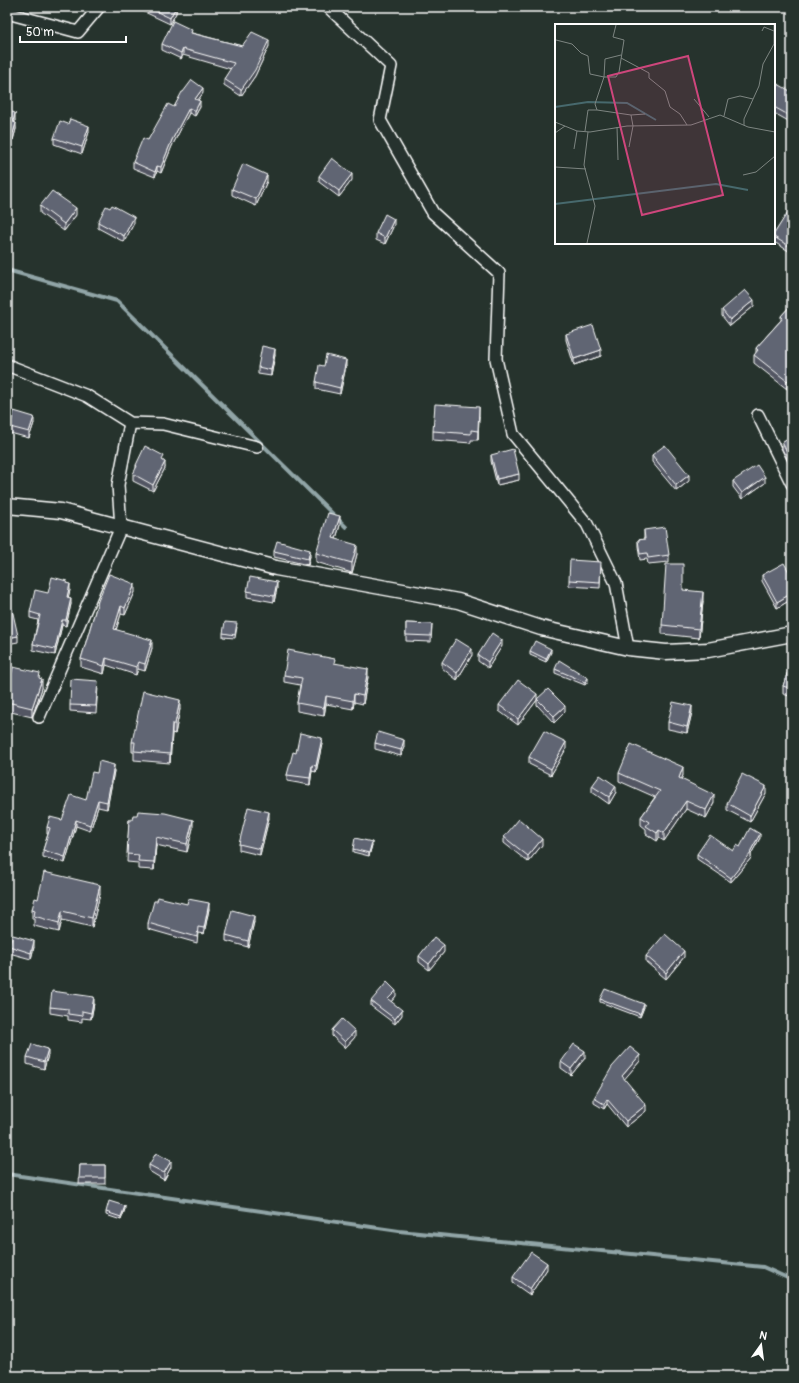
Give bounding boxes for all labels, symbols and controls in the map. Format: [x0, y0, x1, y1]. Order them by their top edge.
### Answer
scale bar [20, 18, 126, 44]
inset map [555, 24, 775, 244]
text: 50 m [26, 25, 54, 40]
north arrow [741, 1325, 781, 1365]
text: N [758, 1329, 769, 1343]

